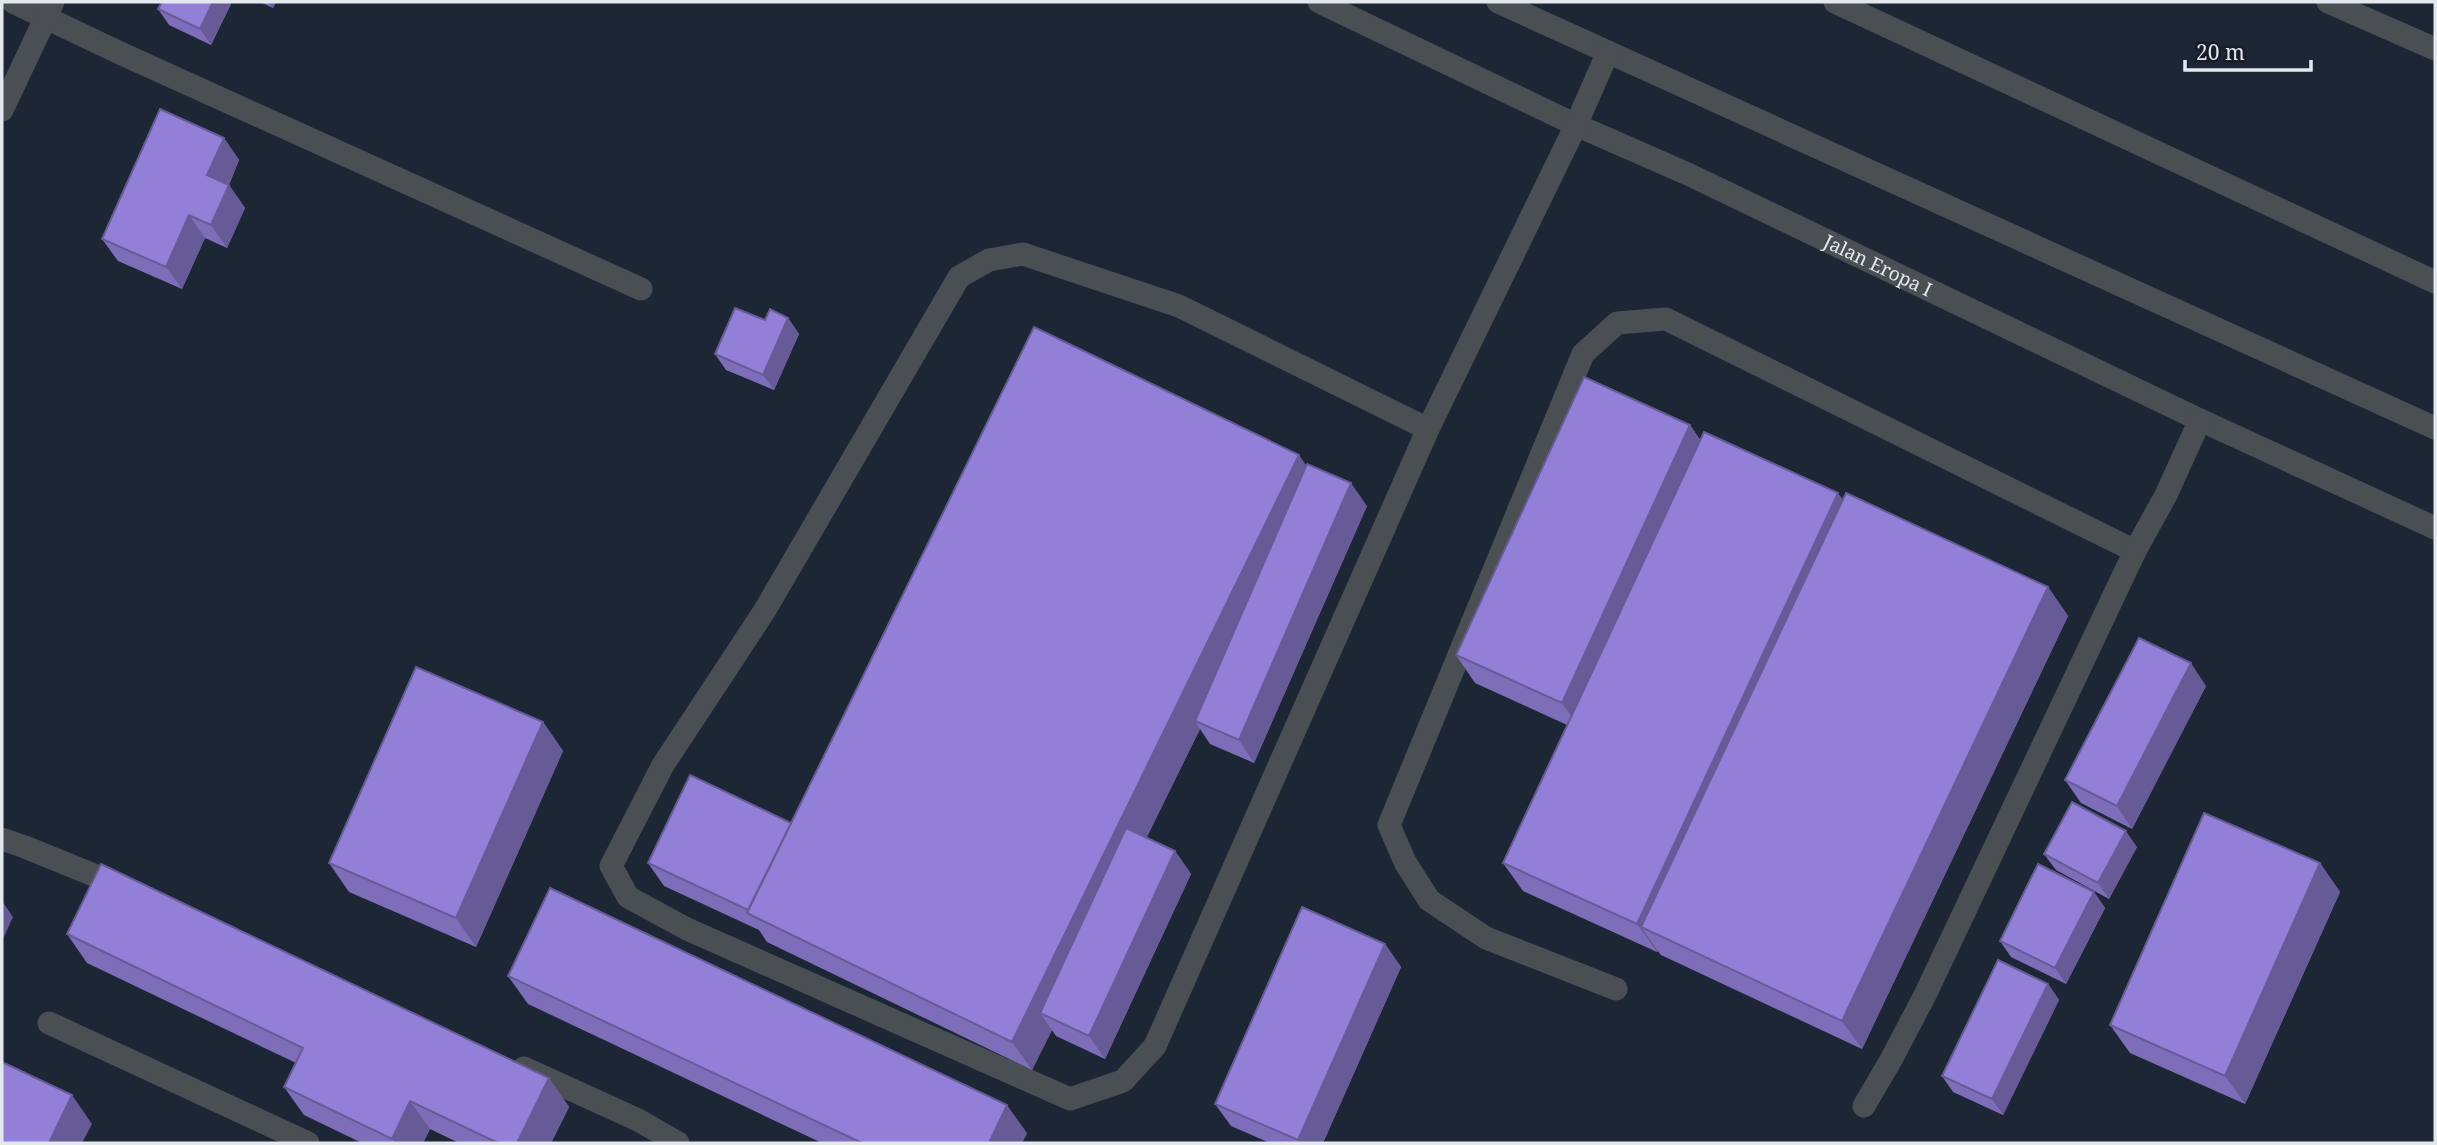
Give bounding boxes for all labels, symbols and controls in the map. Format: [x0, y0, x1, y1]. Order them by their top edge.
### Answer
scale bar [2185, 28, 2311, 72]
text: 20 m [2196, 38, 2245, 66]
street label: Jalan Eropa I [1819, 228, 1937, 302]

